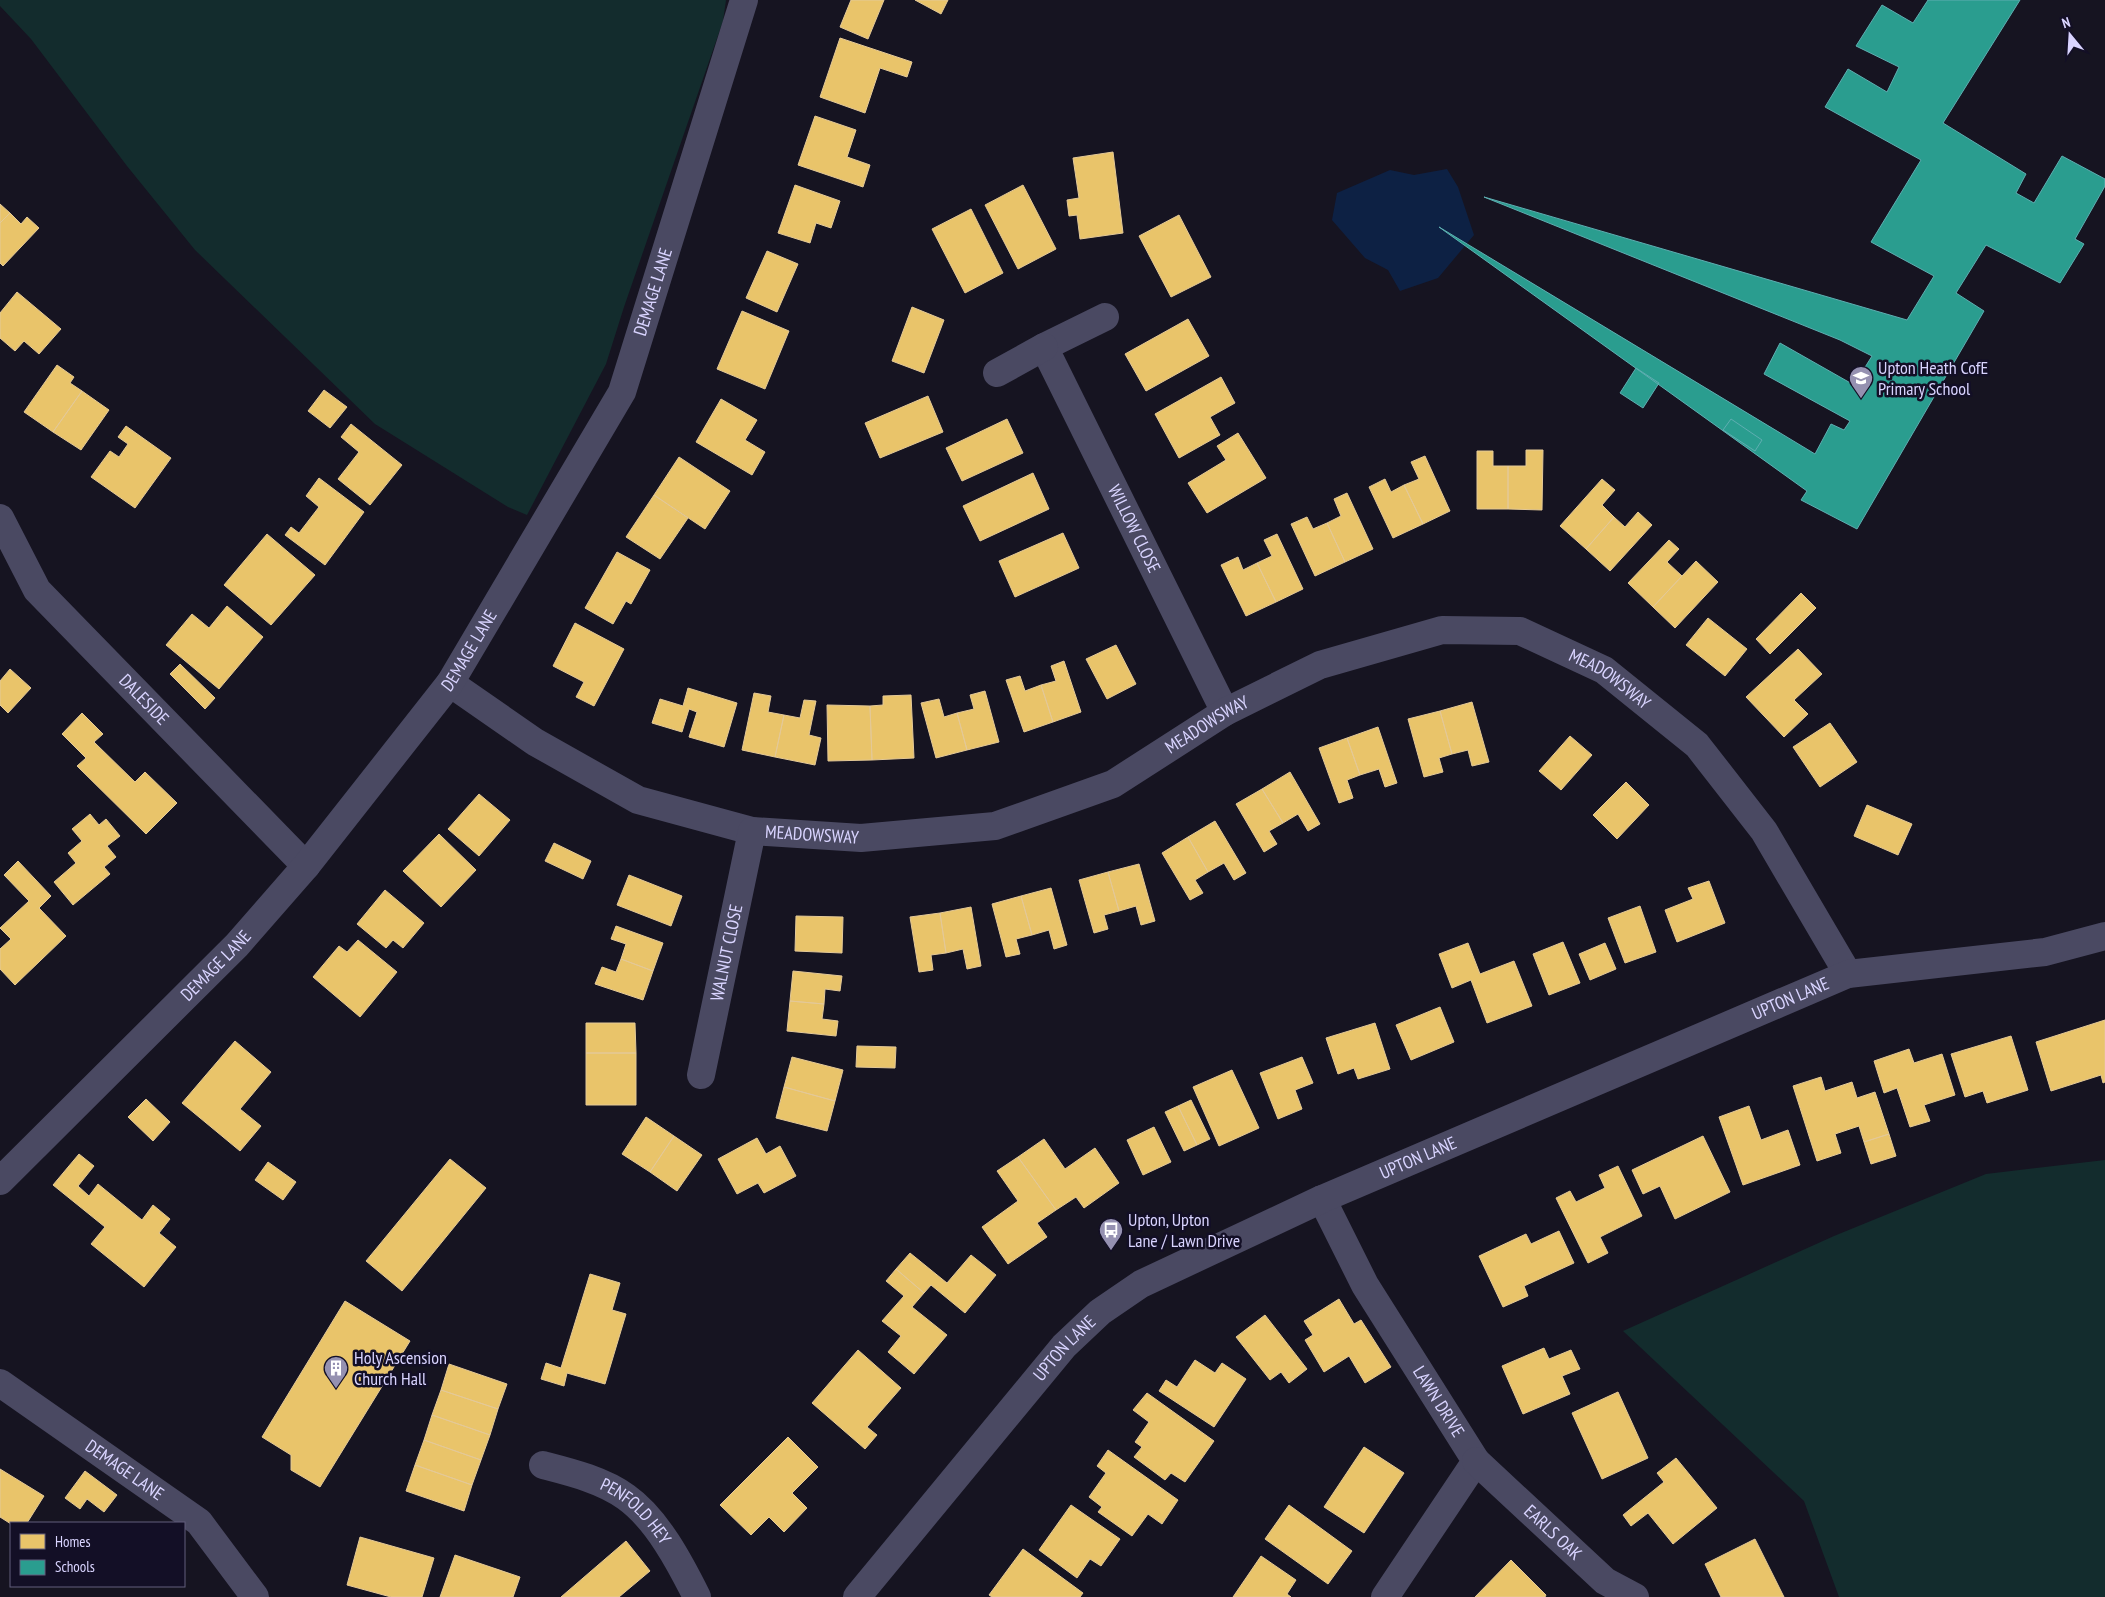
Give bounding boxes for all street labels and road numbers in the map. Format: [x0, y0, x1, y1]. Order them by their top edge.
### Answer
street label: DEMAGE LANE [628, 245, 677, 339]
street label: WILLOW CLOSE [1103, 481, 1166, 577]
street label: DEMAGE LANE [436, 605, 502, 696]
street label: MEADOWSWAY [1565, 643, 1656, 715]
street label: DALESIDE [114, 669, 174, 729]
street label: MEADOWSWAY [1161, 690, 1253, 759]
street label: MEADOWSWAY [764, 820, 860, 849]
street label: WALNUT CLOSE [705, 902, 747, 1003]
street label: DEMAGE LANE [176, 925, 256, 1006]
street label: UPTON LANE [1748, 972, 1832, 1025]
street label: UPTON LANE [1376, 1131, 1460, 1184]
street label: UPTON LANE [1028, 1310, 1100, 1386]
street label: LAWN DRIVE [1408, 1362, 1470, 1441]
street label: DEMAGE LANE [81, 1434, 169, 1505]
street label: PENFOLD HEY [597, 1472, 677, 1549]
street label: EARLS OAK [1519, 1500, 1587, 1565]

